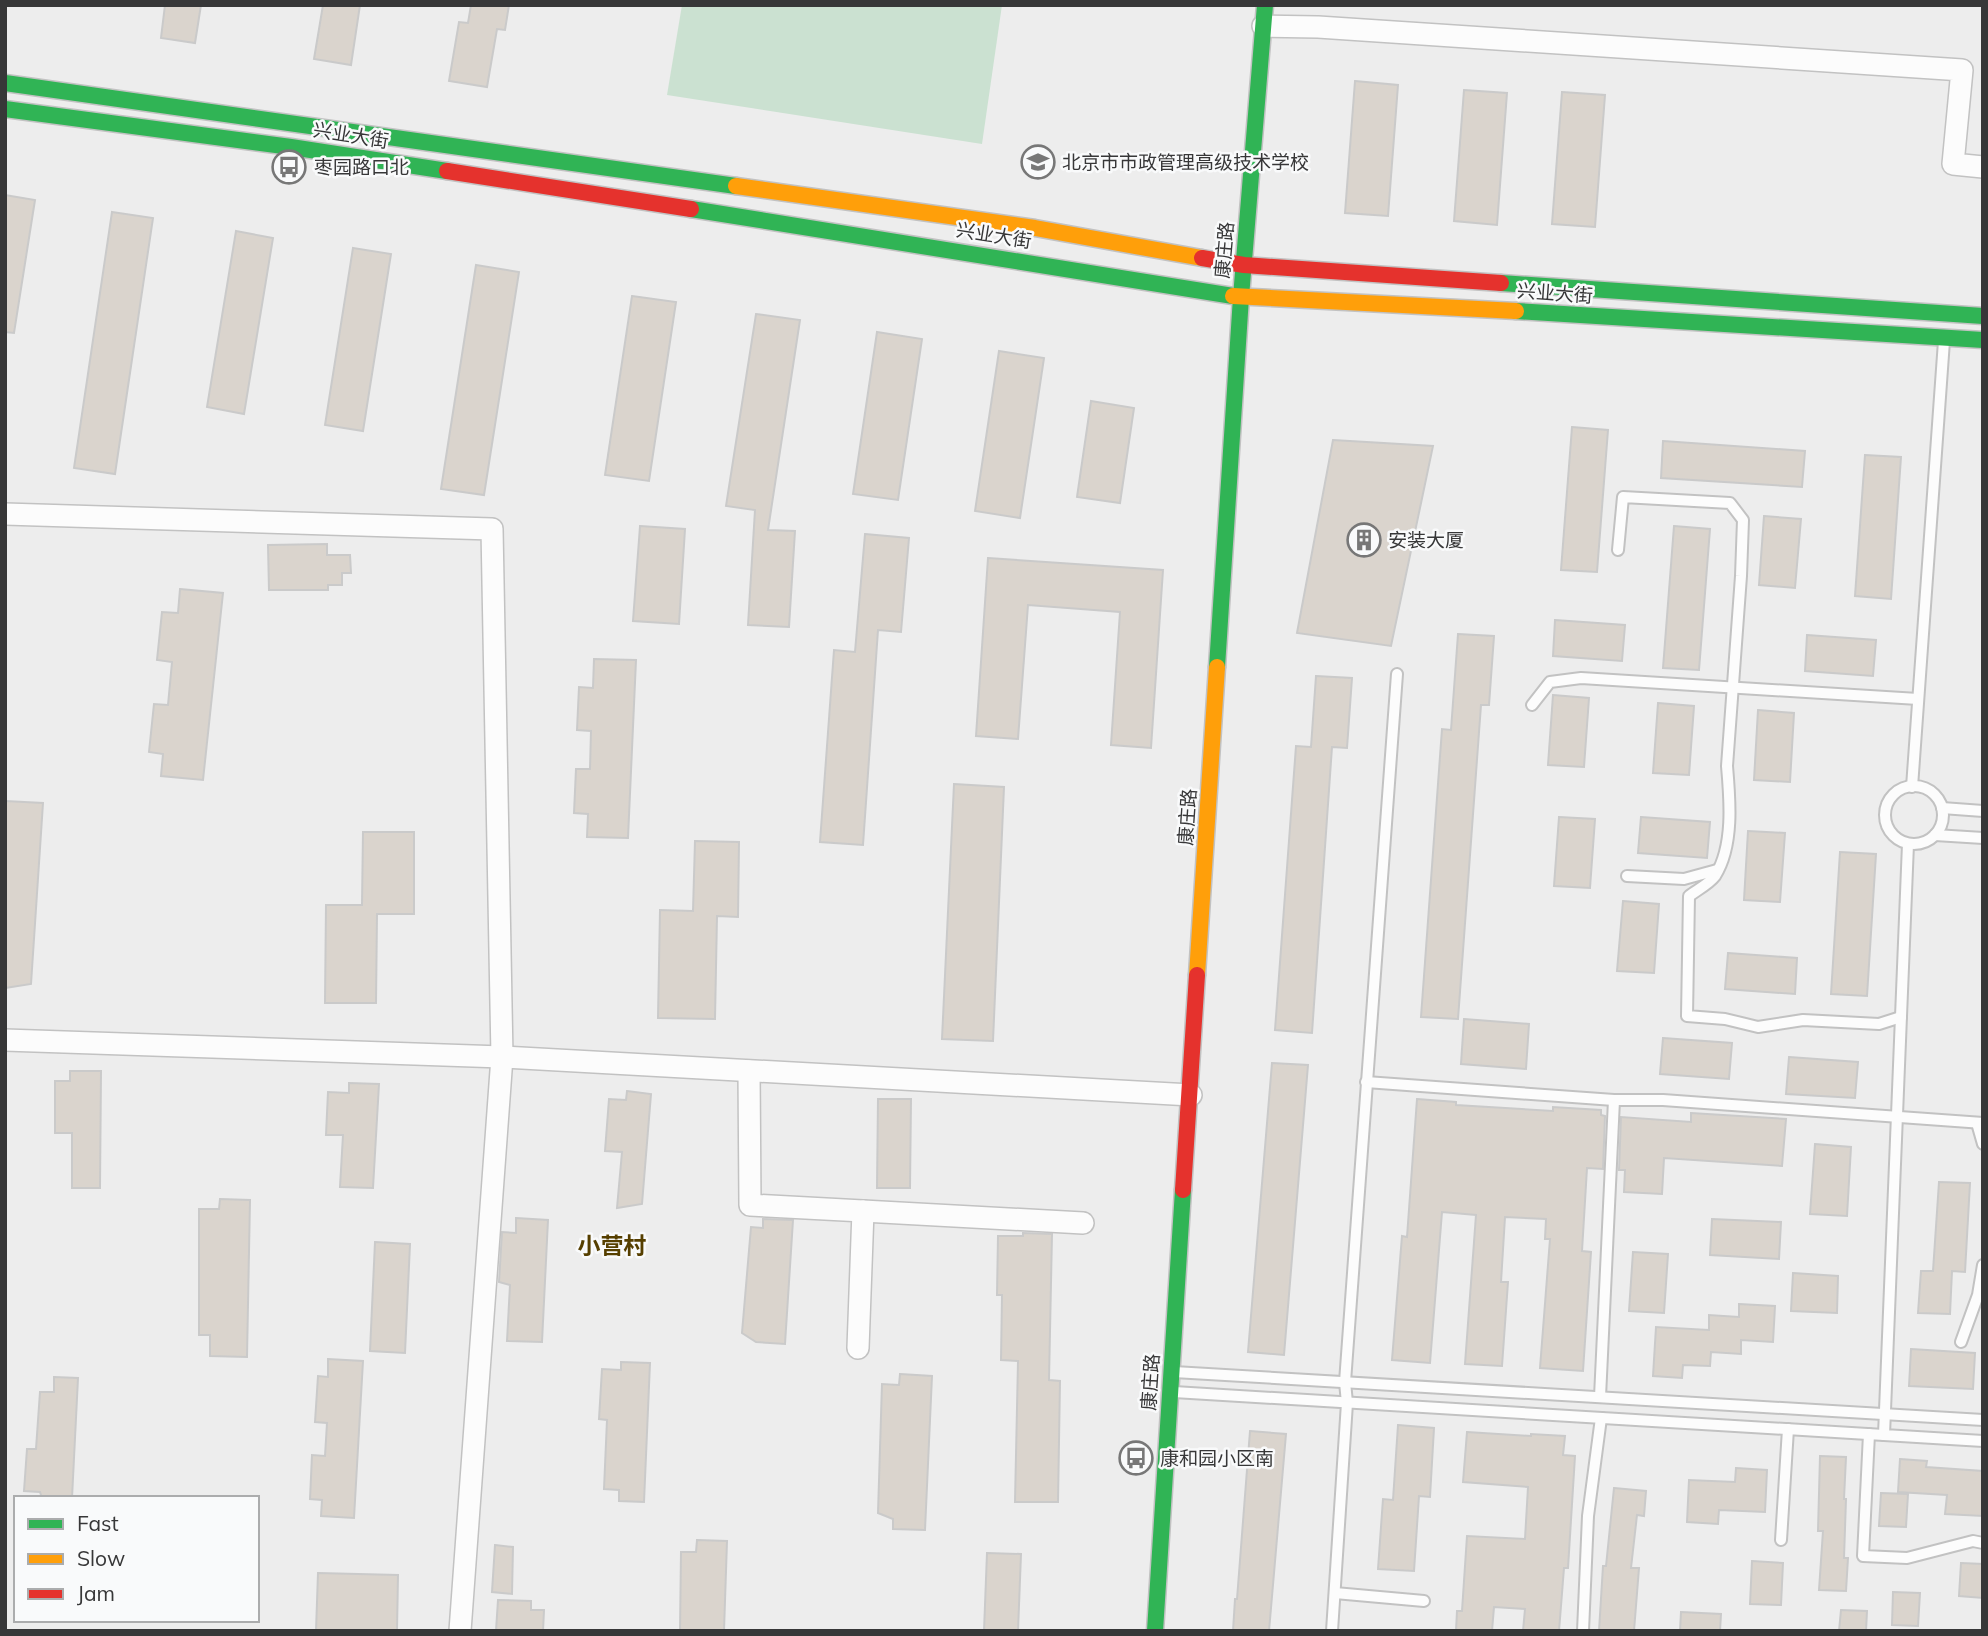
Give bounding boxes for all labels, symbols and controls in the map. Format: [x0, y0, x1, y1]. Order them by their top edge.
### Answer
street label: 兴业大街 [312, 117, 390, 153]
school or university icon: 北京市市政管理高级技术学校 [1019, 143, 1057, 181]
bus stop icon: 枣园路口北 [270, 148, 308, 186]
place label: 北京市市政管理高级技术学校 [1062, 150, 1309, 174]
place label: 枣园路口北 [314, 155, 409, 179]
street label: 兴业大街 [955, 217, 1033, 253]
street label: 康庄路 [1210, 221, 1238, 279]
street label: 兴业大街 [1516, 278, 1594, 308]
building icon: 安装大厦 [1345, 521, 1383, 559]
place label: 安装大厦 [1388, 528, 1464, 552]
street label: 康庄路 [1173, 788, 1201, 846]
district label: 小营村 [578, 1231, 647, 1260]
street label: 康庄路 [1136, 1353, 1164, 1411]
bus stop icon: 康和园小区南 [1117, 1439, 1155, 1477]
place label: 康和园小区南 [1160, 1446, 1274, 1470]
legend [14, 1496, 259, 1622]
text: Fast [77, 1510, 119, 1536]
text: Slow [77, 1545, 125, 1571]
text: Jam [77, 1580, 115, 1606]

